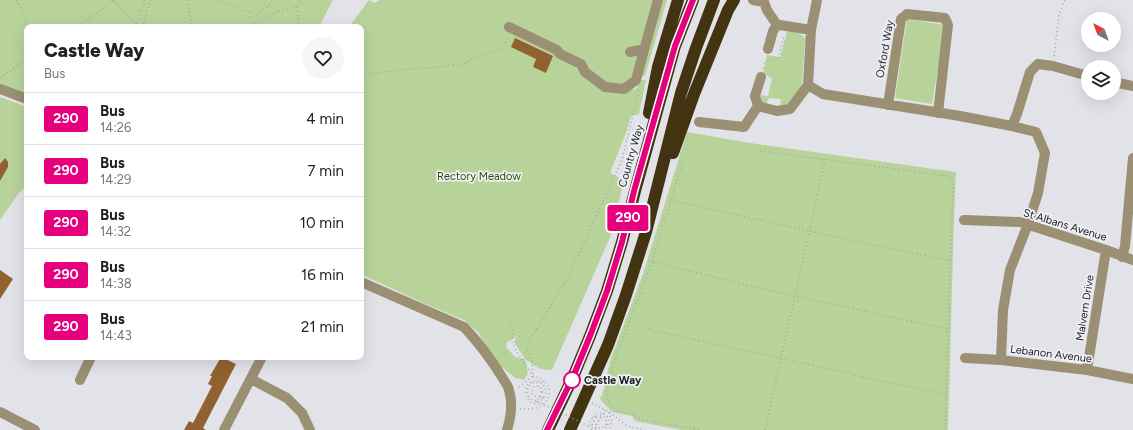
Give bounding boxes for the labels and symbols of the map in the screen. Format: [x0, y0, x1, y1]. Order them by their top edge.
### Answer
north arrow [1081, 12, 1121, 52]
street label: Oxford Way [874, 19, 897, 79]
street label: Country Way [616, 123, 646, 189]
park label: Rectory Meadow [437, 170, 521, 183]
line badge: 290 [605, 205, 651, 231]
street label: St Albans Avenue [1022, 206, 1108, 244]
street label: Malvern Drive [1073, 274, 1097, 342]
street label: Lebanon Avenue [1009, 343, 1093, 365]
marker: Castle Way [563, 371, 581, 389]
place label: Castle Way [584, 374, 642, 387]

